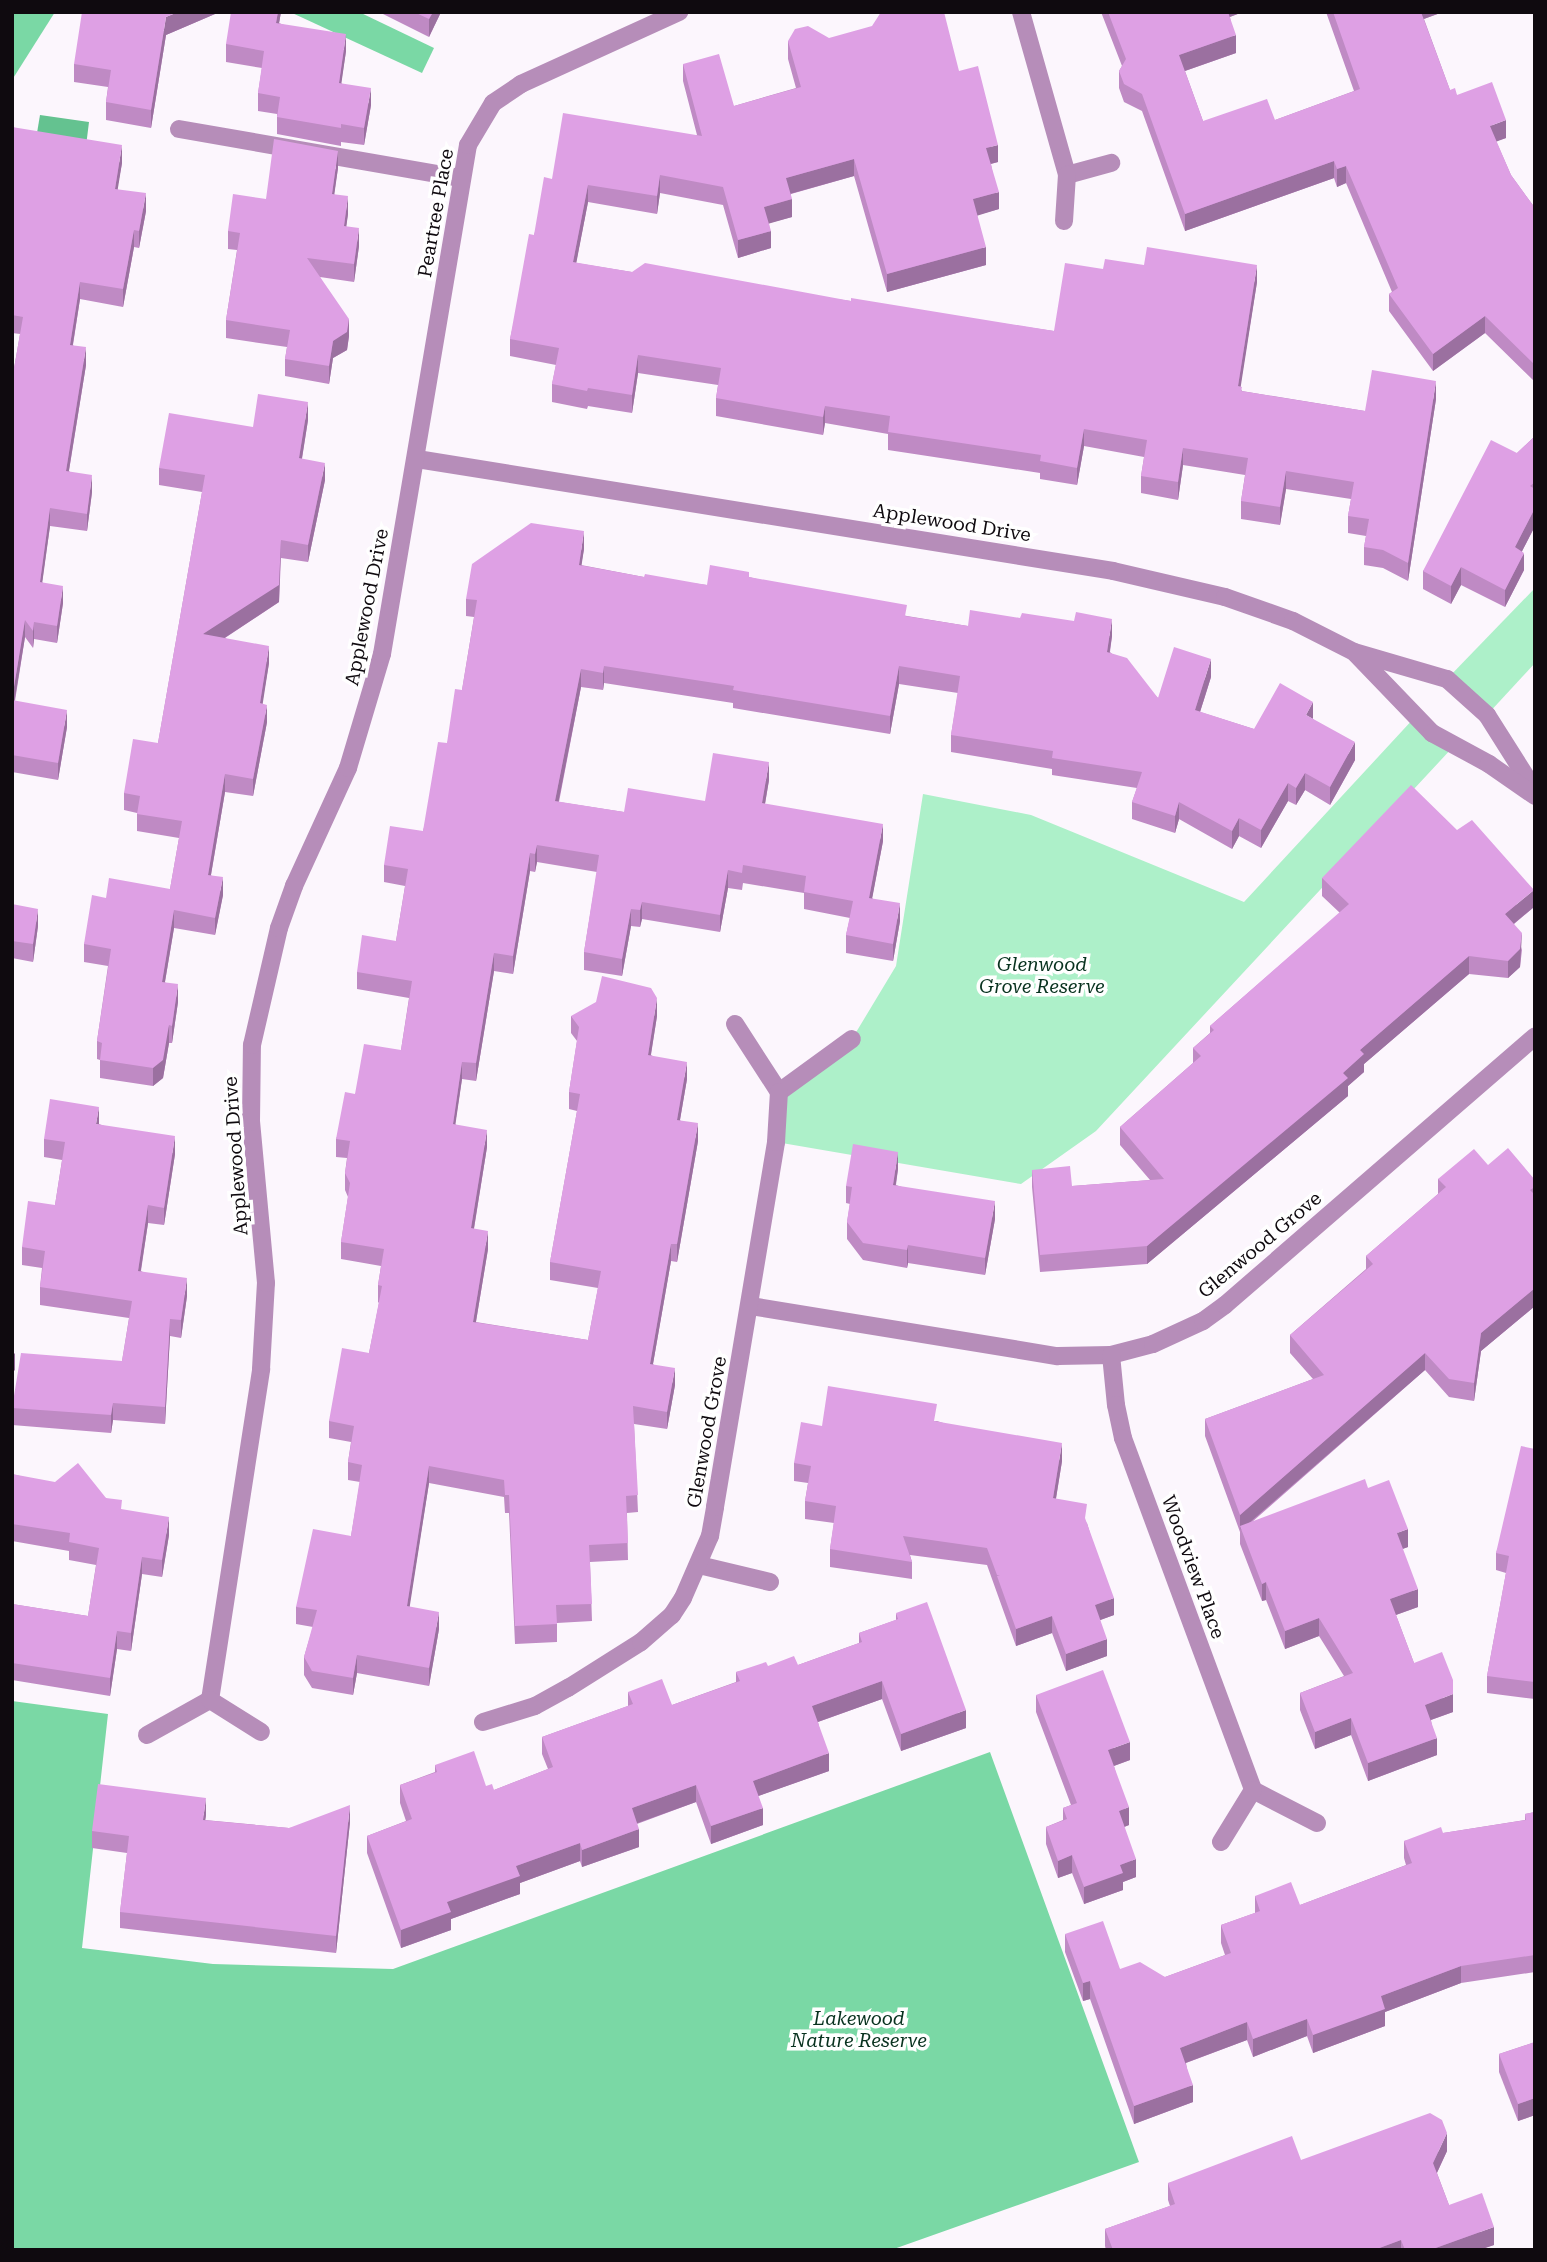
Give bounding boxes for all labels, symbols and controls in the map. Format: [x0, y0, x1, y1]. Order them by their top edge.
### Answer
street label: Peartree Place [413, 147, 459, 279]
street label: Applewood Drive [871, 499, 1033, 547]
street label: Applewood Drive [341, 527, 393, 687]
park label: Glenwood Grove Reserve [979, 954, 1105, 998]
street label: Applewood Drive [219, 1076, 253, 1236]
street label: Glenwood Grove [1194, 1187, 1326, 1303]
street label: Glenwood Grove [682, 1354, 732, 1510]
street label: Woodview Place [1156, 1492, 1230, 1642]
park label: Lakewood Nature Reserve [791, 2008, 927, 2052]

